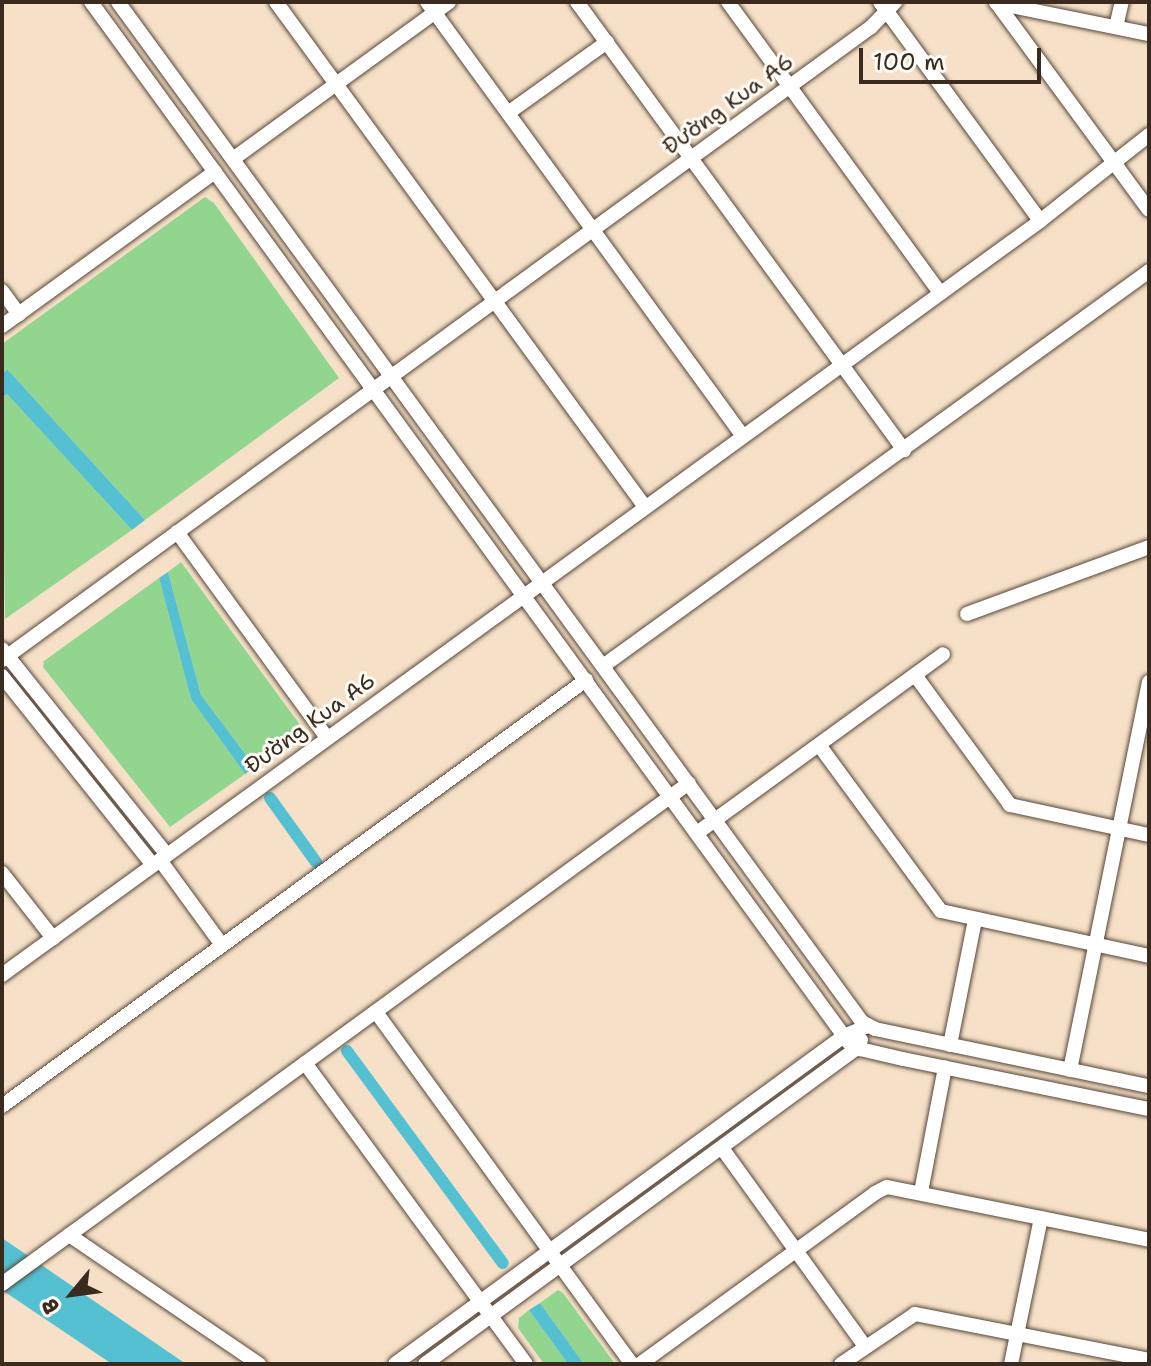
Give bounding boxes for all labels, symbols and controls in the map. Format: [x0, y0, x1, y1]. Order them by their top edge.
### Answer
scale bar [863, 32, 1045, 82]
text: 100 m [873, 46, 945, 78]
street label: Đường Kua A6 [658, 48, 798, 160]
street label: Đường Kua A6 [240, 667, 380, 779]
north arrow [32, 1254, 112, 1334]
text: B [35, 1293, 67, 1319]

